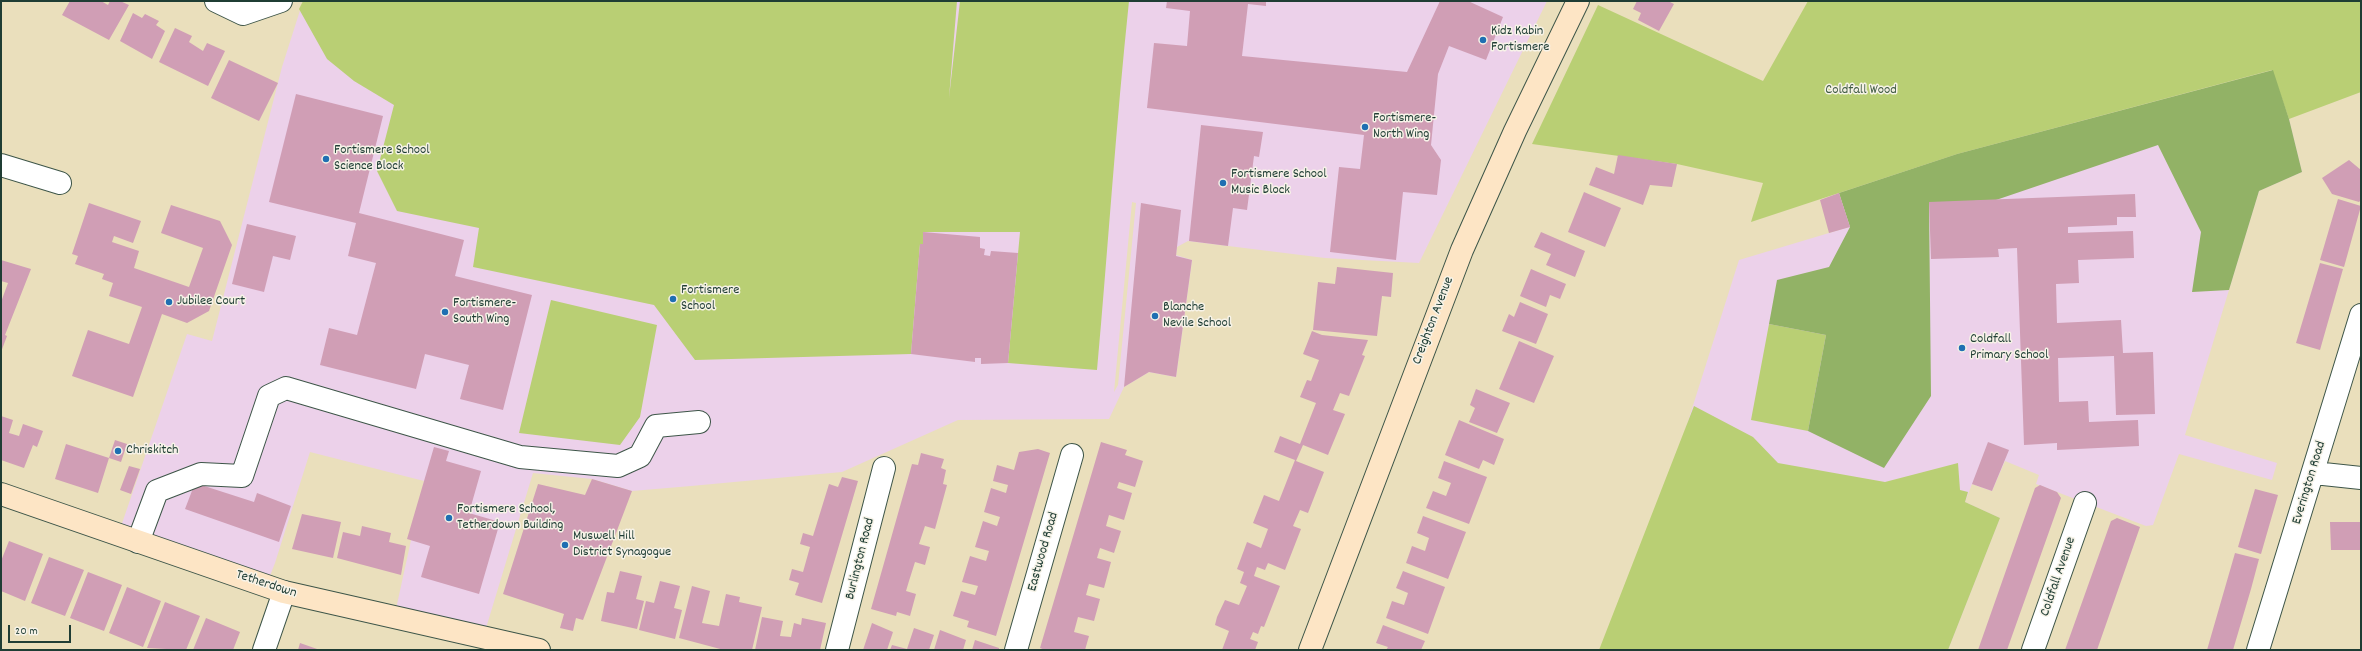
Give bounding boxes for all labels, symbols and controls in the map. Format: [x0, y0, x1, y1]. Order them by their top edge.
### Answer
place label: Kidz Kabin Fortismere [1491, 24, 1549, 56]
marker: Kidz Kabin Fortismere [1478, 35, 1488, 45]
park label: Coldfall Wood [1825, 83, 1897, 99]
place label: Fortismere- North Wing [1373, 111, 1436, 144]
marker: Fortismere- North Wing [1360, 122, 1370, 132]
place label: Fortismere School Science Block [334, 143, 430, 176]
marker: Fortismere School Science Block [321, 154, 331, 164]
place label: Fortismere School Music Block [1231, 167, 1327, 200]
marker: Fortismere School Music Block [1218, 178, 1228, 188]
street label: Creighton Avenue [1410, 275, 1458, 367]
place label: Fortismere School [681, 283, 739, 316]
place label: Jubilee Court [177, 294, 245, 310]
marker: Fortismere School [668, 294, 678, 304]
place label: Fortismere- South Wing [453, 296, 516, 328]
marker: Jubilee Court [164, 297, 174, 307]
place label: Blanche Nevile School [1163, 300, 1231, 332]
marker: Fortismere- South Wing [440, 307, 450, 317]
marker: Blanche Nevile School [1150, 311, 1160, 321]
place label: Coldfall Primary School [1970, 332, 2048, 364]
marker: Coldfall Primary School [1957, 343, 1967, 353]
street label: Everington Road [2289, 439, 2331, 527]
place label: Chriskitch [126, 443, 178, 459]
marker: Chriskitch [113, 446, 123, 456]
place label: Fortismere School, Tetherdown Building [457, 502, 563, 534]
street label: Eastwood Road [1025, 511, 1063, 593]
marker: Fortismere School, Tetherdown Building [444, 513, 454, 523]
street label: Burlington Road [843, 516, 879, 602]
place label: Muswell Hill District Synagogue [573, 529, 671, 562]
street label: Coldfall Avenue [2038, 535, 2080, 619]
marker: Muswell Hill District Synagogue [560, 540, 570, 550]
street label: Tetherdown [233, 567, 299, 603]
scale bar [10, 617, 73, 643]
text: 20 m [15, 623, 38, 640]

